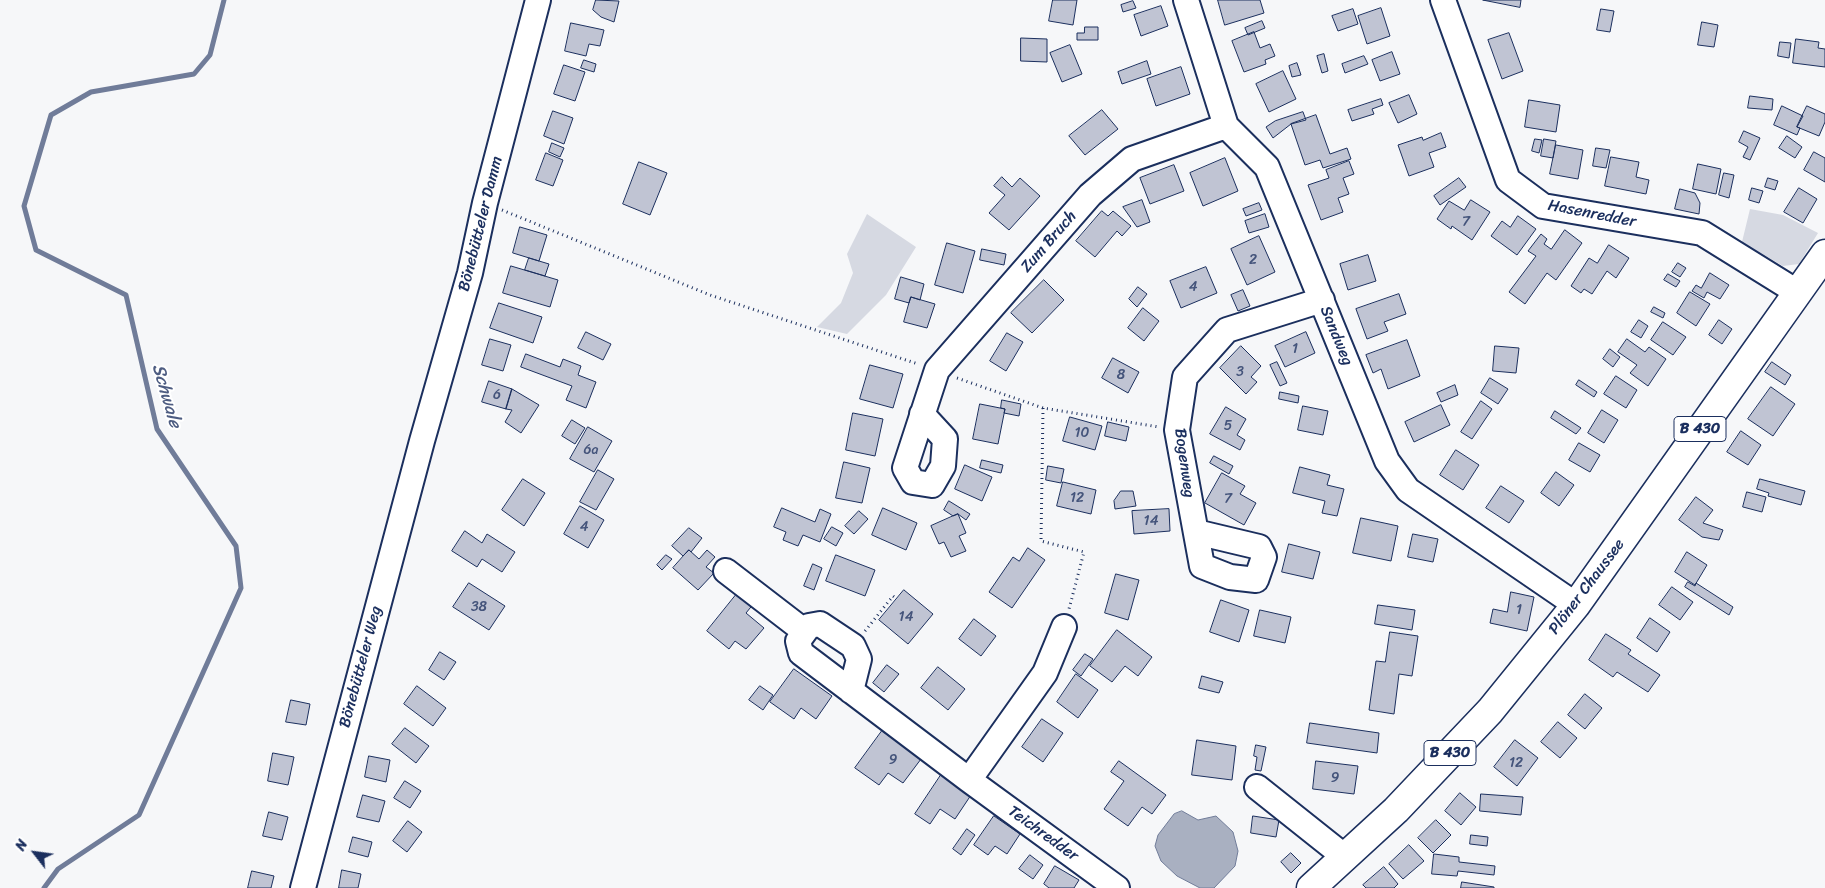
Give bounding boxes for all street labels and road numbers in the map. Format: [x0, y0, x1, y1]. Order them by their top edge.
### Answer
street label: Bönebütteler Damm [455, 154, 507, 294]
street label: Hasenredder [1546, 196, 1638, 232]
street label: Zum Bruch [1017, 207, 1081, 277]
street label: Sandweg [1315, 303, 1357, 369]
road number: B 430 [1674, 416, 1726, 442]
street label: Bogenweg [1170, 427, 1198, 499]
street label: Plöner Chaussee [1545, 535, 1629, 639]
street label: Bönebütteler Weg [336, 604, 386, 730]
road number: B 430 [1424, 740, 1476, 766]
street label: Teichredder [1004, 802, 1082, 866]

